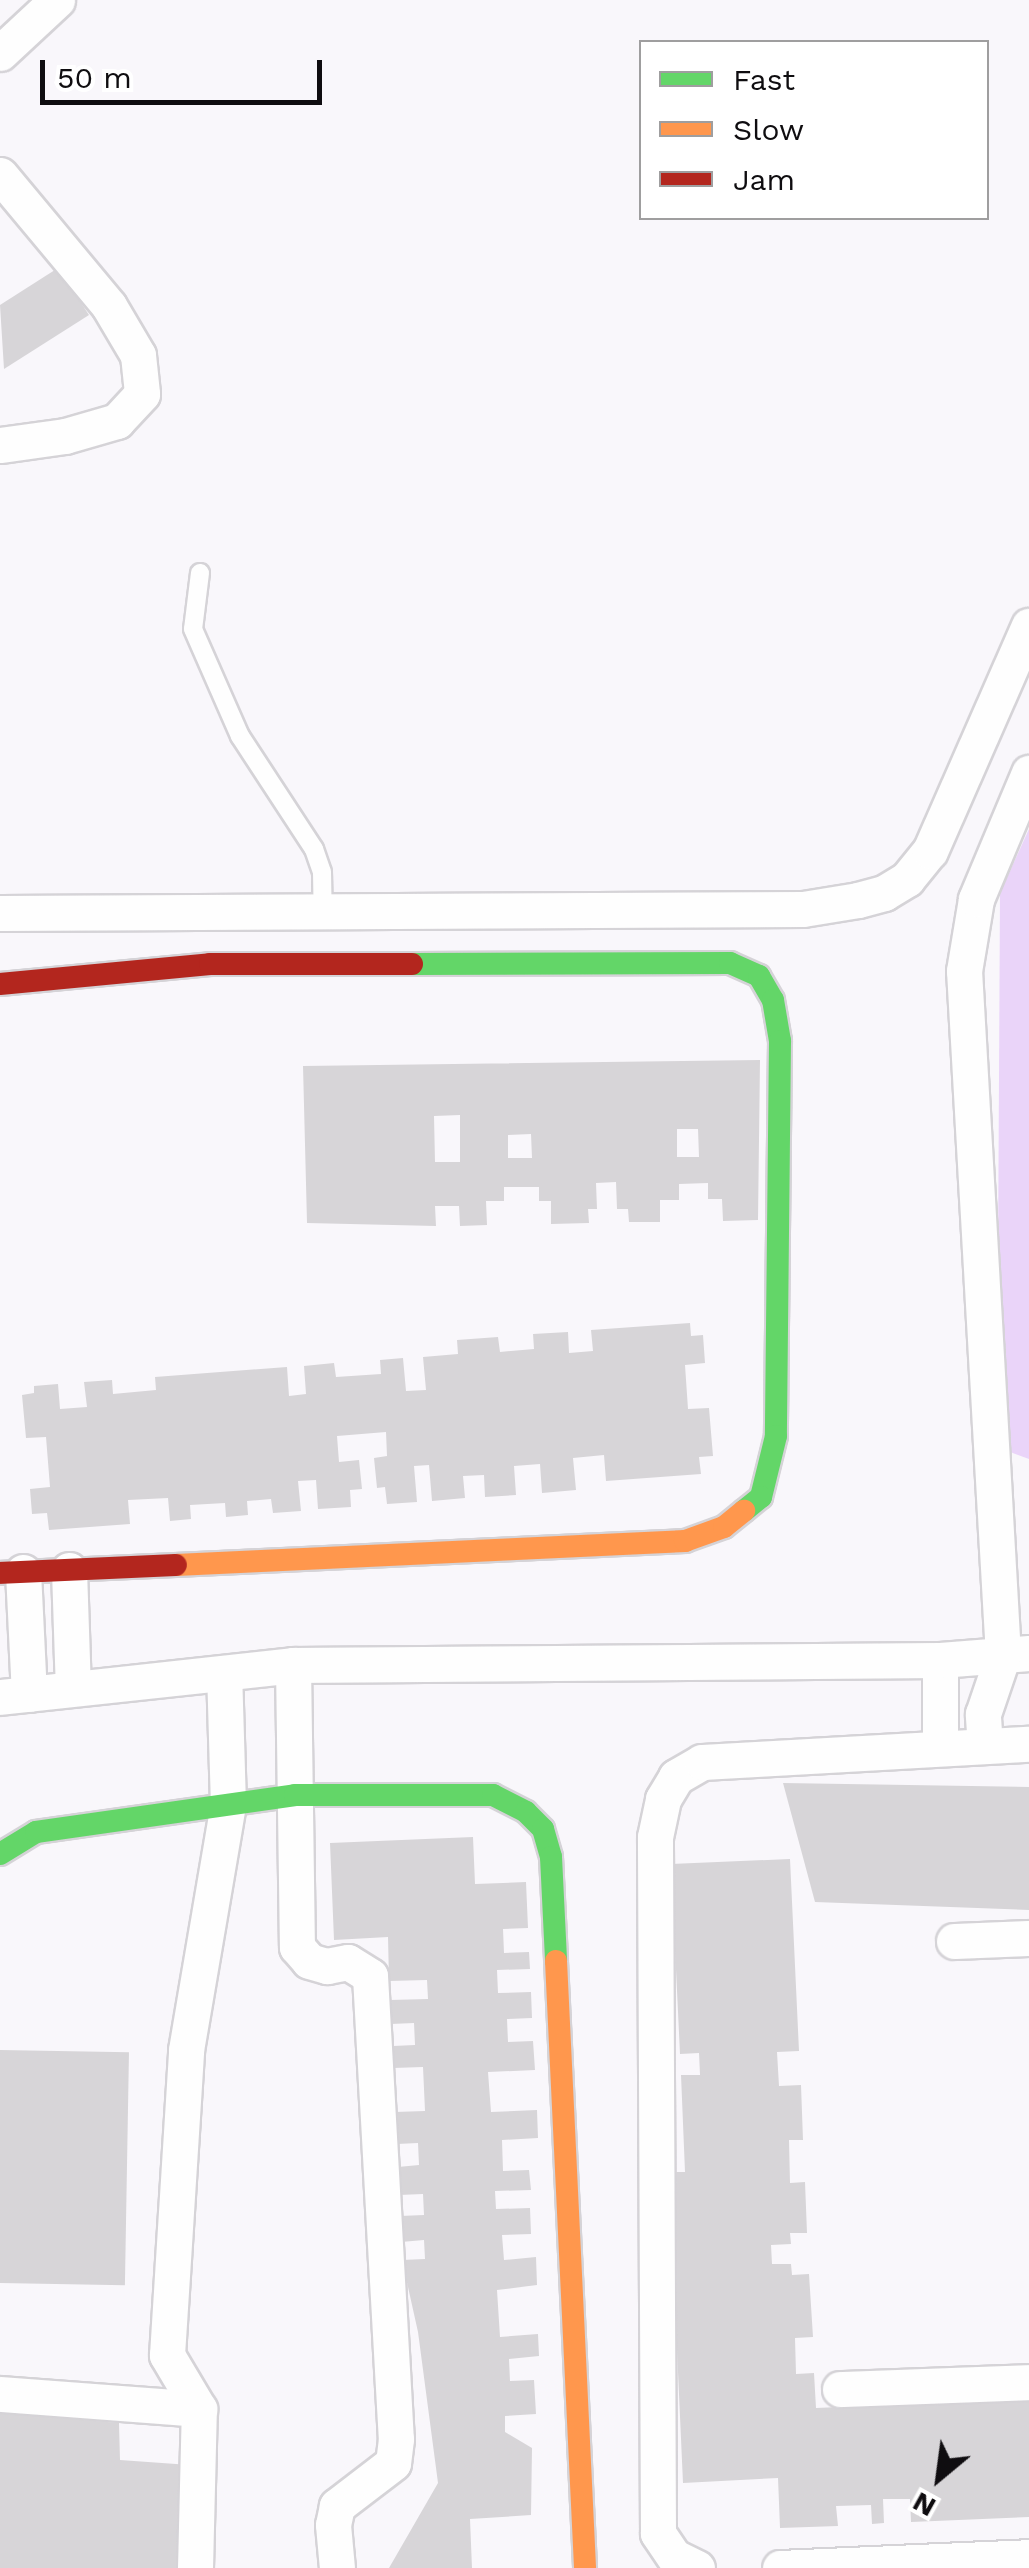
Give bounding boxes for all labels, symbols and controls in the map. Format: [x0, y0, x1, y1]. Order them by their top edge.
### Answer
scale bar [45, 40, 328, 102]
legend [639, 40, 989, 220]
text: 50 m [57, 60, 132, 95]
text: Fast [733, 62, 795, 97]
text: Slow [733, 112, 804, 147]
text: Jam [733, 162, 795, 197]
north arrow [889, 2428, 989, 2528]
text: N [907, 2485, 941, 2524]

